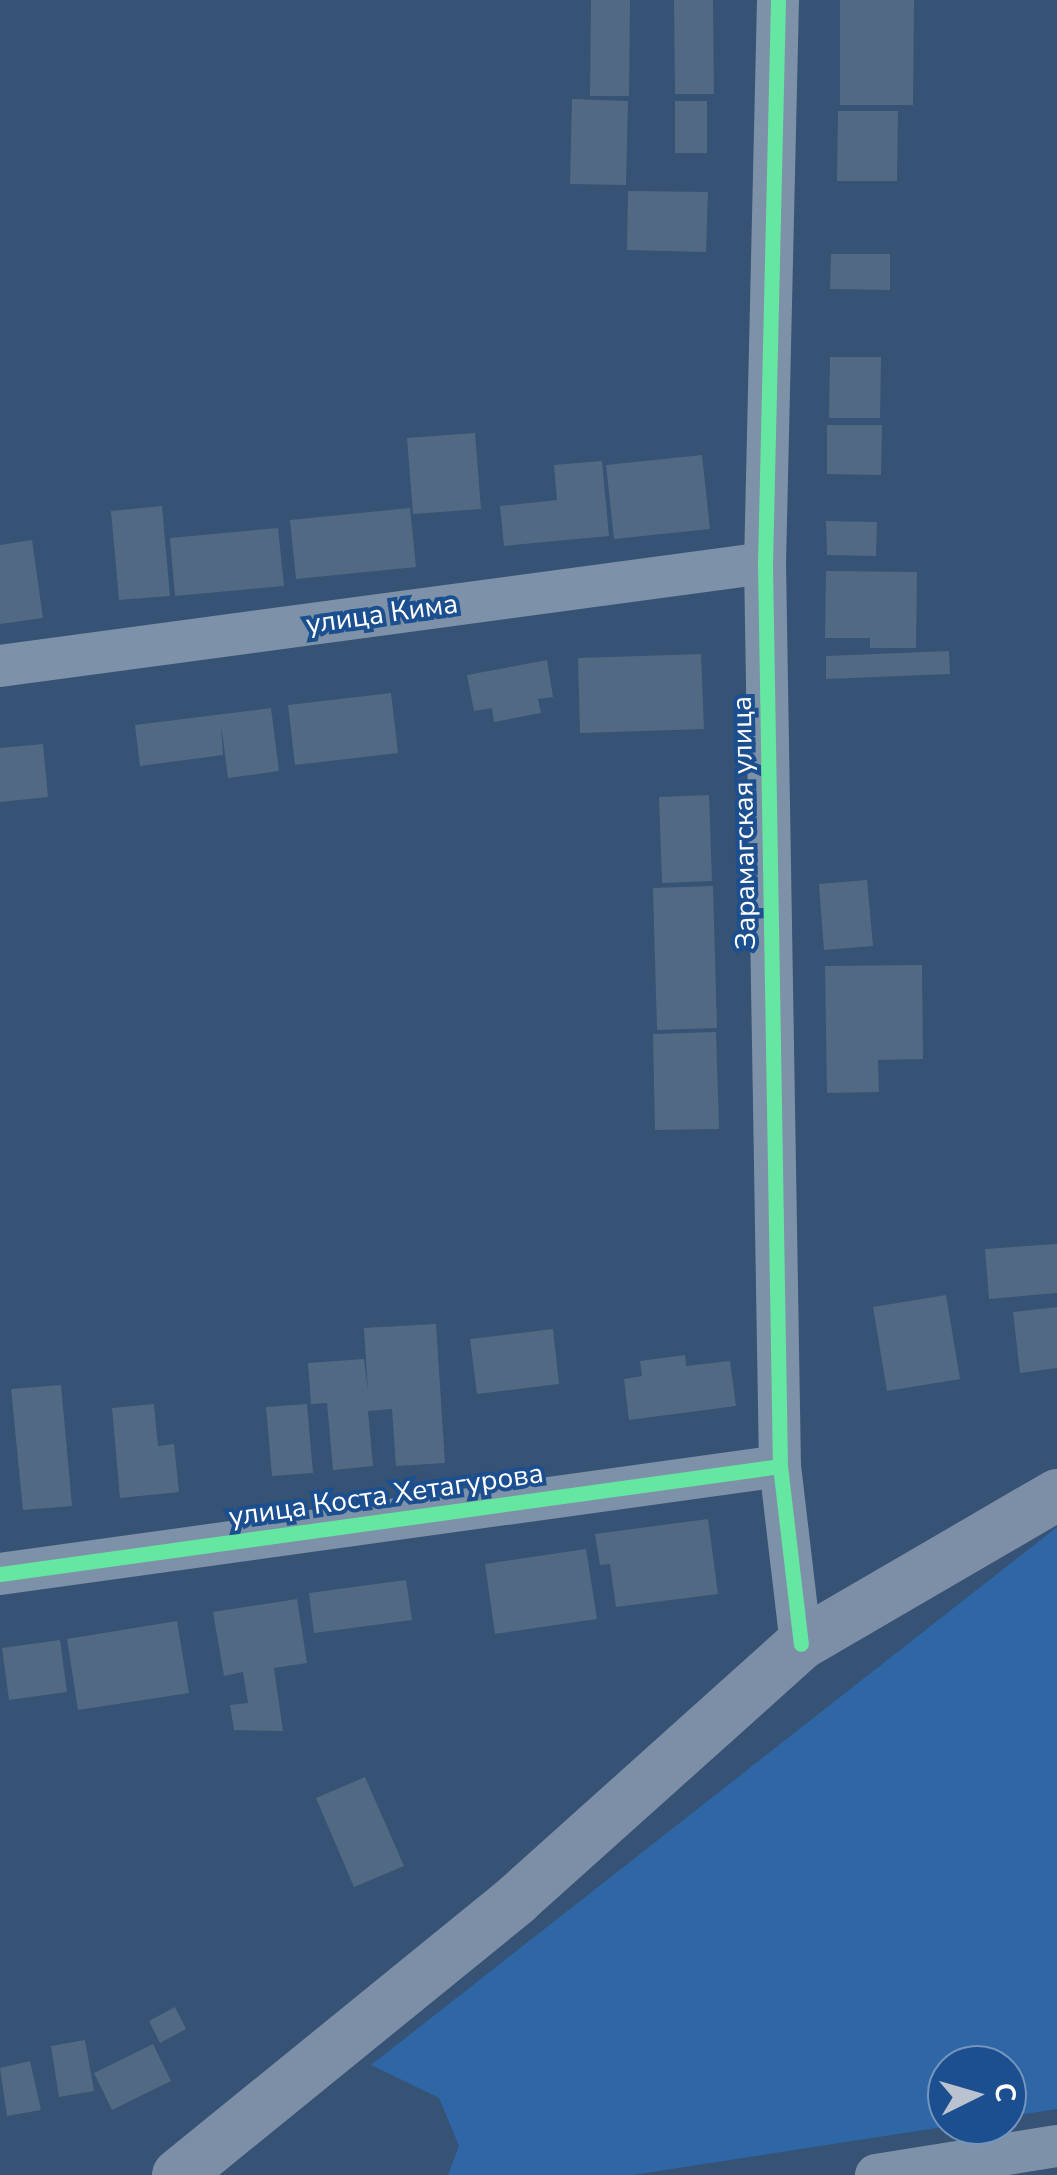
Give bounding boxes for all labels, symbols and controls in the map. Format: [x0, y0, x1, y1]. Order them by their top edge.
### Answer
street label: улица Кима [304, 587, 460, 641]
street label: Зарамагская улица [725, 696, 763, 950]
street label: улица Коста Хетагурова [227, 1456, 545, 1534]
north arrow [927, 2045, 1027, 2145]
text: С [985, 2081, 1025, 2104]

